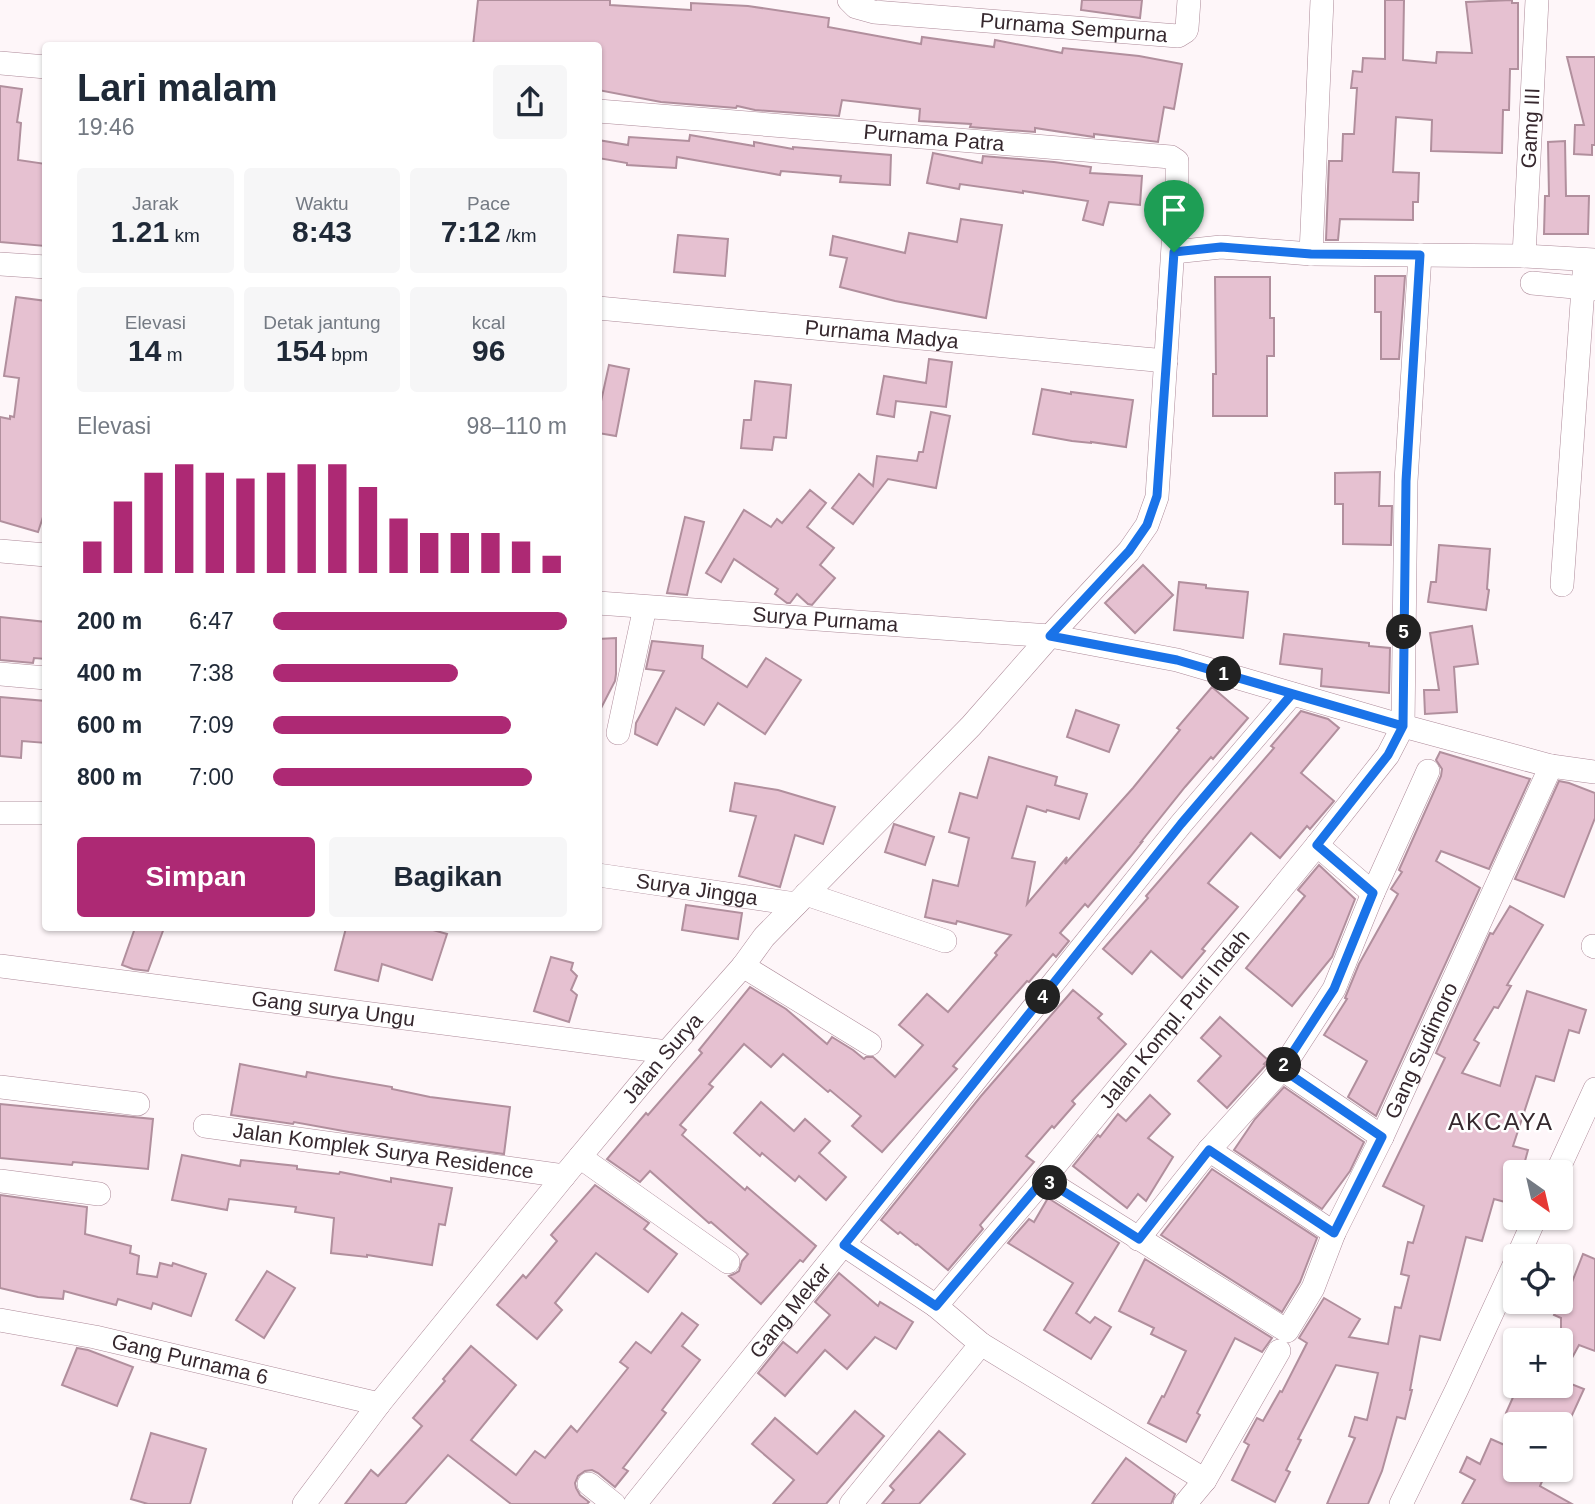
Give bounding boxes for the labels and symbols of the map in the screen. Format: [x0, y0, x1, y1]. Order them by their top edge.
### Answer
street label: Purnama Sempurna [979, 8, 1169, 46]
street label: Gamg III [1516, 87, 1544, 169]
street label: Purnama Patra [863, 120, 1006, 155]
pin [1144, 180, 1204, 252]
street label: Purnama Madya [804, 315, 960, 353]
street label: Surya Purnama [752, 602, 899, 636]
pin: 5 [1386, 614, 1422, 650]
pin: 1 [1206, 656, 1242, 692]
street label: Surya Jingga [635, 869, 760, 909]
street label: Jalan Kompl. Puri Indah [1095, 925, 1254, 1113]
pin: 4 [1026, 979, 1060, 1014]
street label: Gang Sudimoro [1380, 979, 1462, 1122]
street label: Gang surya Ungu [250, 987, 416, 1030]
street label: Jalan Surya [617, 1008, 707, 1108]
pin: 2 [1266, 1048, 1302, 1082]
district label: AKCAYA [1448, 1108, 1554, 1135]
street label: Jalan Komplek Surya Residence [231, 1118, 535, 1183]
north arrow [1503, 1160, 1573, 1230]
pin: 3 [1032, 1166, 1068, 1200]
street label: Gang Mekar [745, 1258, 835, 1363]
street label: Gang Purnama 6 [109, 1329, 271, 1388]

